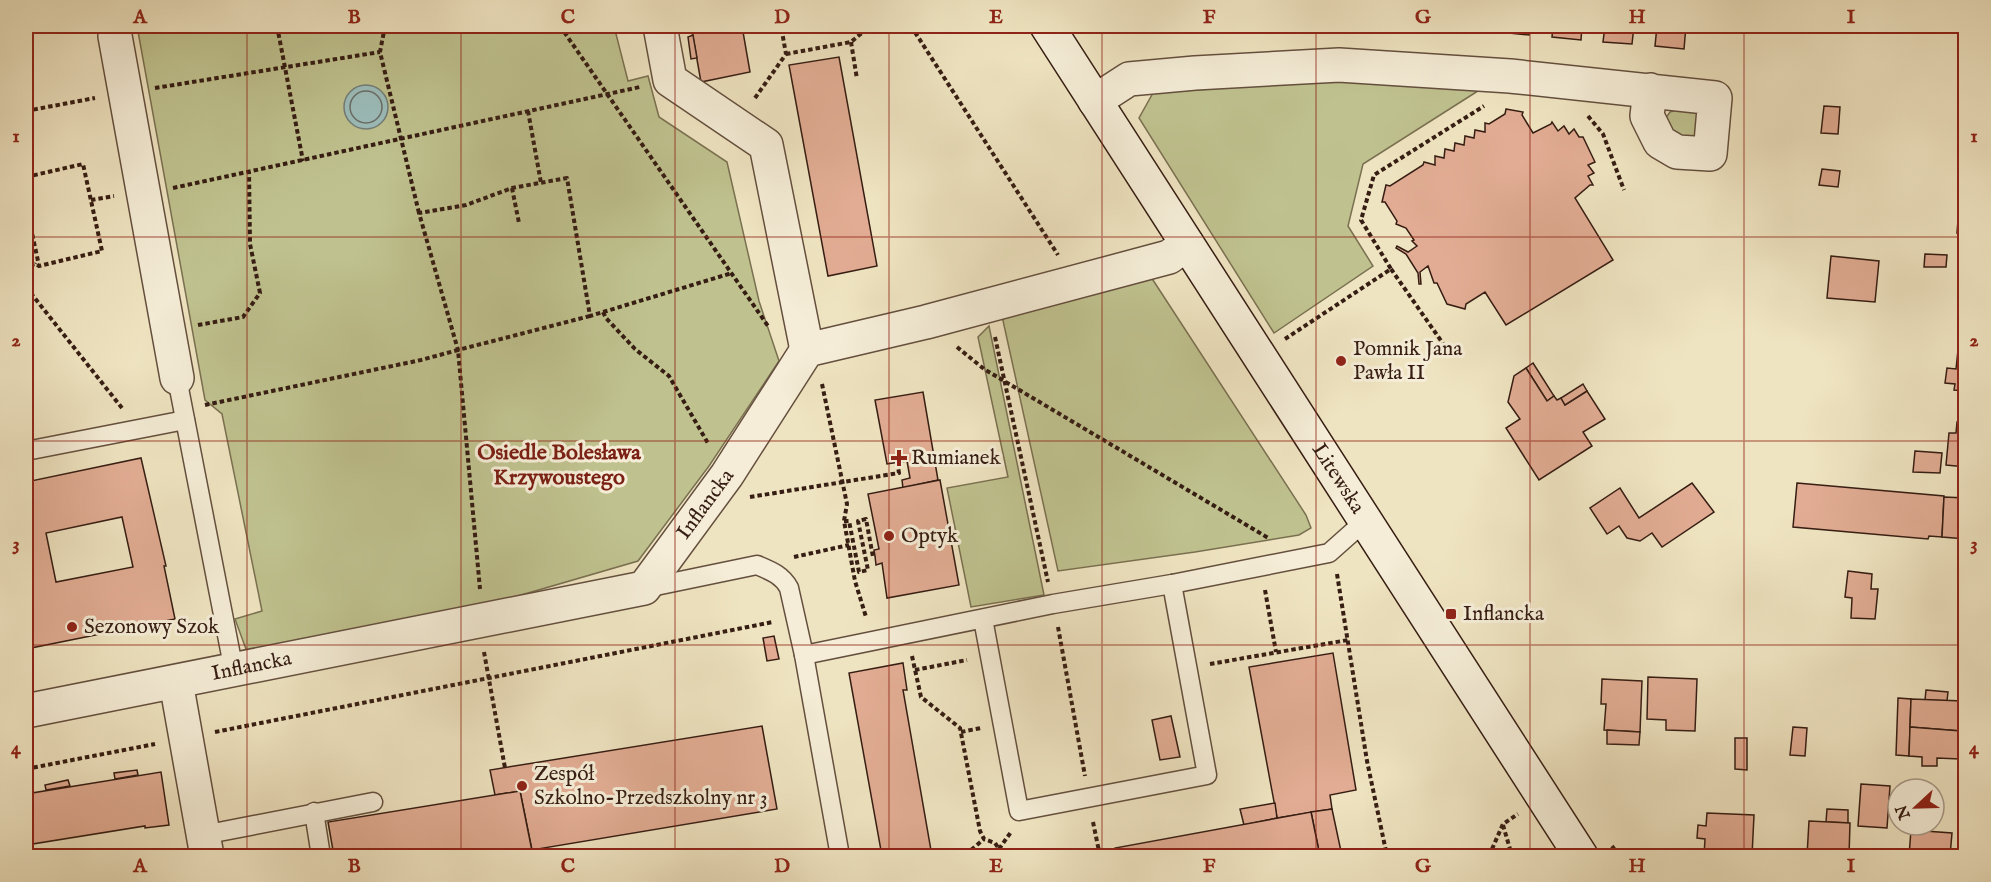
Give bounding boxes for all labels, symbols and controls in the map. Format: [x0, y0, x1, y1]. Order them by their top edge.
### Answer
text: A [132, 5, 148, 30]
text: B [347, 5, 361, 30]
text: C [561, 5, 575, 30]
text: D [774, 5, 790, 30]
text: E [989, 5, 1003, 30]
text: F [1203, 5, 1216, 30]
text: G [1415, 5, 1432, 30]
text: H [1628, 5, 1646, 30]
text: I [1847, 5, 1856, 30]
text: 1 [12, 124, 20, 149]
text: 1 [1970, 124, 1978, 149]
text: 2 [11, 328, 21, 353]
text: 2 [1969, 328, 1979, 353]
place label: Pomnik Jana Pawła II [1353, 336, 1463, 387]
marker: Pomnik Jana Pawła II [1334, 354, 1348, 368]
street label: Litewska [1305, 438, 1371, 520]
district label: Osiedle Bolesława Krzywoustego [477, 439, 641, 492]
place label: Rumianek [911, 445, 1002, 472]
marker: Rumianek [892, 451, 906, 465]
street label: Inflancka [671, 463, 741, 545]
place label: Optyk [901, 523, 959, 550]
marker: Optyk [882, 529, 896, 543]
text: 3 [12, 532, 20, 557]
text: 3 [1970, 532, 1978, 557]
place label: Inflancka [1463, 601, 1545, 628]
marker: Inflancka [1444, 607, 1458, 621]
place label: Sezonowy Szok [84, 614, 220, 641]
marker: Sezonowy Szok [65, 620, 79, 634]
street label: Inflancka [209, 645, 295, 687]
text: 4 [11, 736, 22, 761]
text: 4 [1969, 736, 1980, 761]
place label: Zespół Szkolno-Przedszkolny nr 3 [534, 761, 768, 812]
north arrow [1886, 777, 1946, 837]
marker: Zespół Szkolno-Przedszkolny nr 3 [515, 779, 529, 793]
text: N [1892, 802, 1916, 823]
text: A [132, 854, 148, 879]
text: B [347, 854, 361, 879]
text: C [561, 854, 575, 879]
text: D [774, 854, 790, 879]
text: E [989, 854, 1003, 879]
text: F [1203, 854, 1216, 879]
text: G [1415, 854, 1432, 879]
text: H [1628, 854, 1646, 879]
text: I [1847, 854, 1856, 879]

